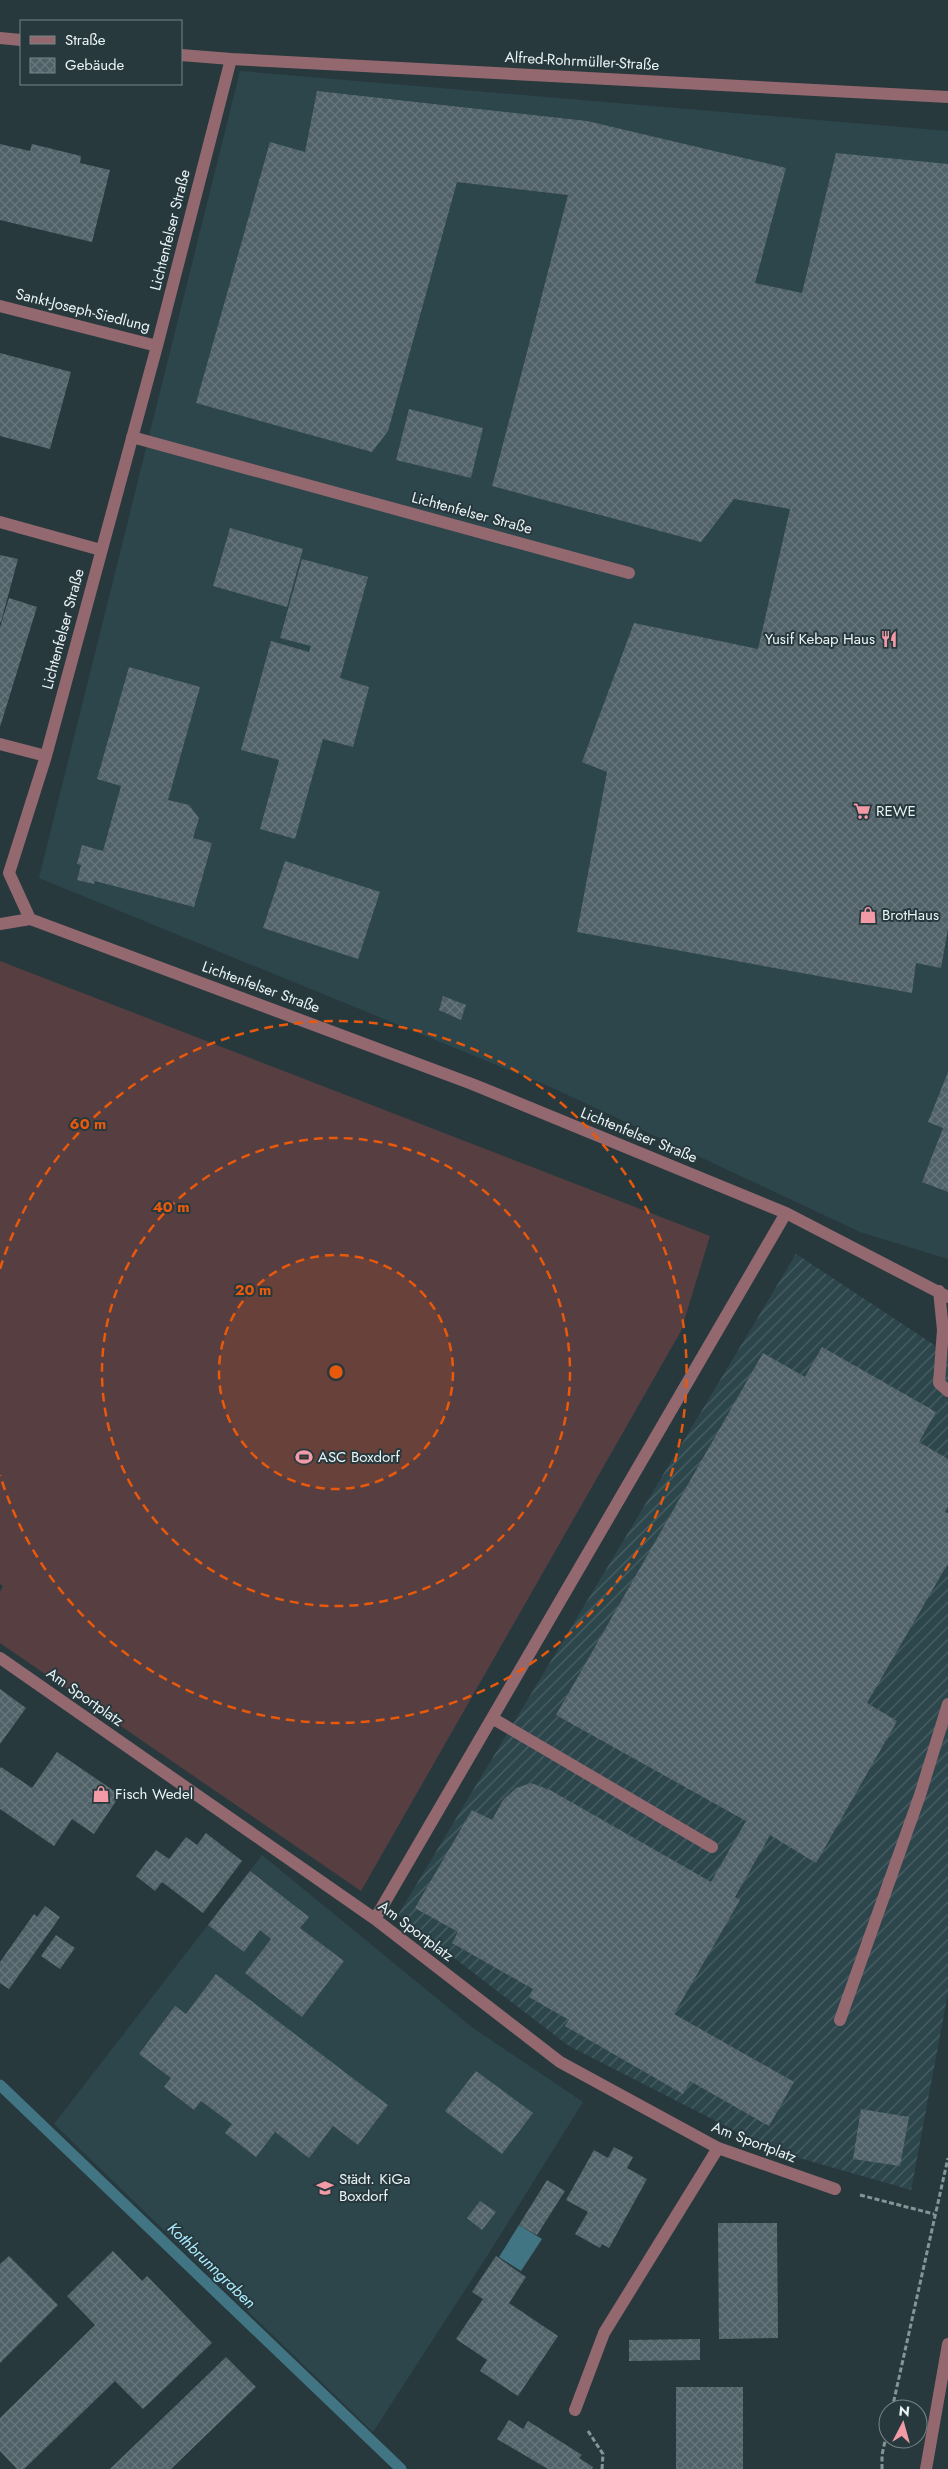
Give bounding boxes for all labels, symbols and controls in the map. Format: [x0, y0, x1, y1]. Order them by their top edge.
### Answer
legend [20, 20, 182, 85]
text: Straße [65, 29, 106, 51]
street label: Alfred-Rohrmüller-Straße [504, 46, 660, 76]
text: Gebäude [65, 54, 125, 76]
street label: Lichtenfelser Straße [144, 167, 196, 293]
street label: Sankt-Joseph-Siedlung [13, 283, 153, 337]
street label: Lichtenfelser Straße [409, 486, 535, 540]
street label: Lichtenfelser Straße [36, 566, 90, 692]
place label: Yusif Kebap Haus [765, 628, 875, 650]
restaurant icon: Yusif Kebap Haus [879, 629, 899, 649]
place label: REWE [876, 800, 916, 822]
supermarket icon: REWE [852, 801, 872, 821]
place label: BrotHaus [882, 904, 939, 926]
shop icon: BrotHaus [858, 905, 878, 925]
street label: Lichtenfelser Straße [199, 955, 323, 1019]
street label: Lichtenfelser Straße [577, 1102, 701, 1169]
text: 60 m [70, 1113, 106, 1135]
text: 40 m [152, 1196, 190, 1218]
text: 20 m [235, 1279, 271, 1301]
centre of rings [327, 1363, 345, 1381]
place label: ASC Boxdorf [318, 1446, 400, 1468]
sports icon: ASC Boxdorf [294, 1447, 314, 1467]
street label: Am Sportplatz [42, 1662, 128, 1732]
place label: Fisch Wedel [115, 1783, 193, 1805]
shop icon: Fisch Wedel [91, 1784, 111, 1804]
street label: Am Sportplatz [374, 1895, 458, 1967]
street label: Am Sportplatz [708, 2116, 800, 2168]
place label: Städt. KiGa Boxdorf [339, 2168, 410, 2207]
school or university icon: Städt. KiGa Boxdorf [315, 2178, 335, 2198]
water label: Kothbrunngraben [162, 2217, 261, 2314]
north arrow [878, 2399, 928, 2449]
text: N [898, 2401, 911, 2422]

